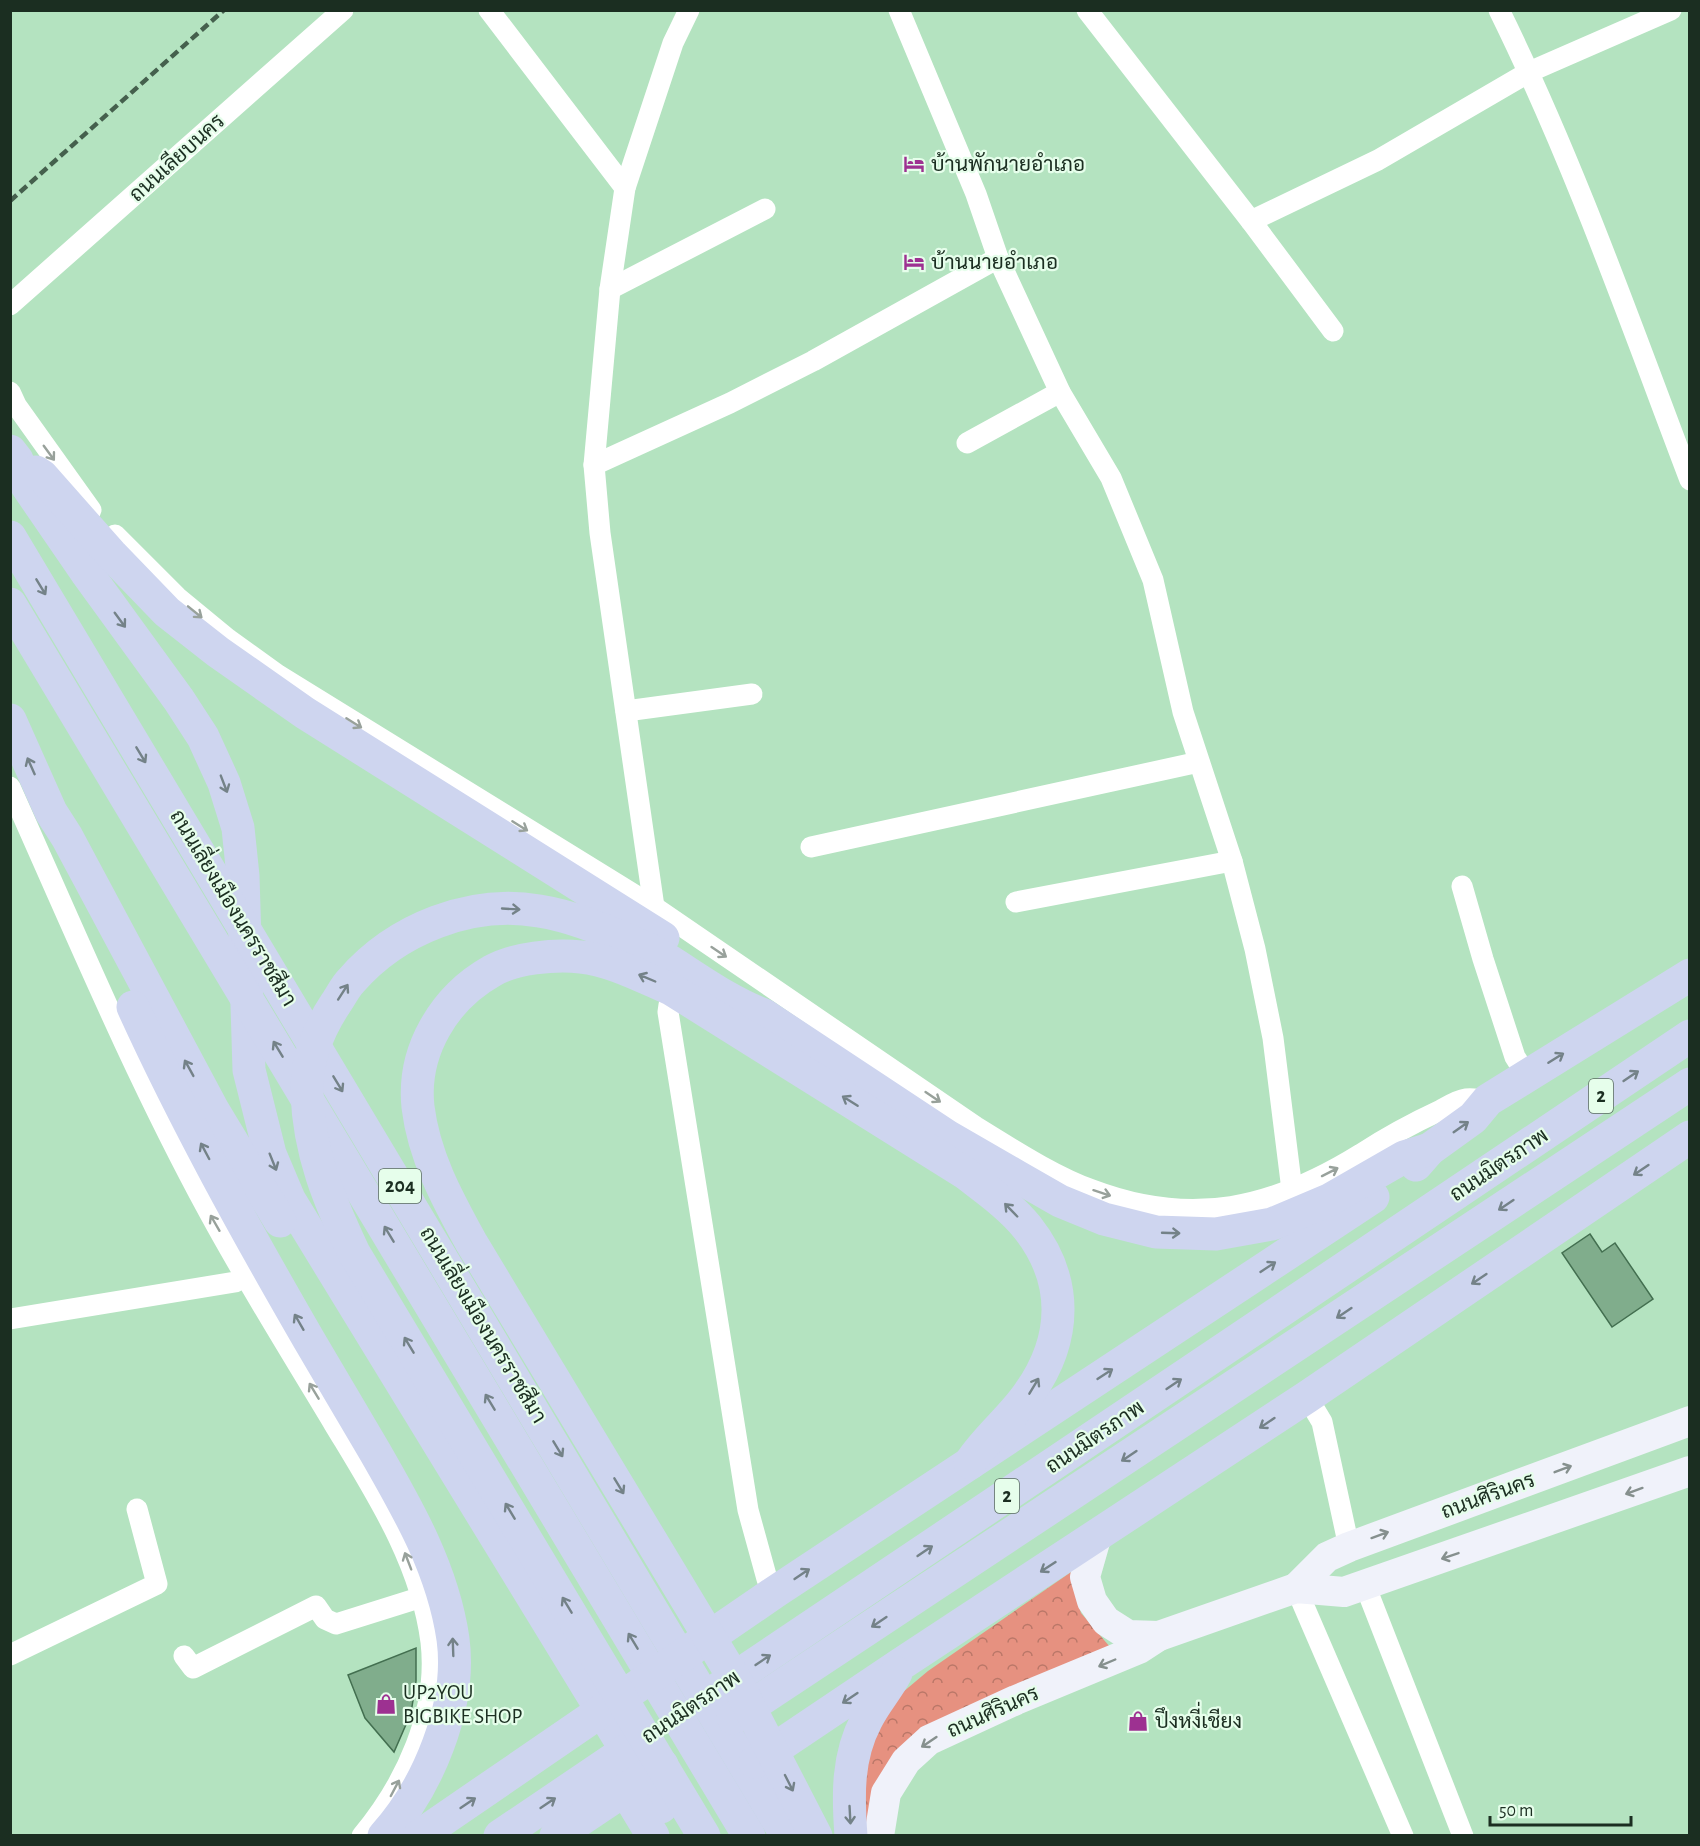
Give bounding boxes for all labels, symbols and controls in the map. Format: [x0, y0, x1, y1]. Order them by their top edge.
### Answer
street label: ถนนเลียบนคร [124, 108, 228, 206]
hotel icon: บ้านพักนายอำเภอ [902, 152, 926, 176]
place label: บ้านพักนายอำเภอ [931, 152, 1085, 175]
hotel icon: บ้านนายอำเภอ [902, 250, 926, 274]
place label: บ้านนายอำเภอ [931, 250, 1058, 273]
one-way arrow [43, 445, 55, 461]
one-way arrow [35, 578, 47, 595]
one-way arrow [187, 605, 203, 618]
one-way arrow [114, 611, 127, 627]
one-way arrow [345, 718, 362, 730]
one-way arrow [135, 746, 147, 763]
one-way arrow [25, 757, 36, 776]
one-way arrow [219, 774, 230, 793]
street label: ถนนเลี่ยงเมืองนครราชสีมา [166, 801, 309, 1010]
one-way arrow [511, 820, 528, 832]
one-way arrow [500, 903, 520, 914]
one-way arrow [711, 946, 727, 958]
one-way arrow [638, 972, 656, 983]
one-way arrow [337, 985, 349, 1001]
one-way arrow [272, 1041, 284, 1058]
one-way arrow [1547, 1051, 1564, 1063]
one-way arrow [183, 1060, 195, 1077]
one-way arrow [1622, 1070, 1638, 1082]
one-way arrow [333, 1075, 345, 1092]
road number: 2 [1589, 1079, 1613, 1113]
one-way arrow [924, 1091, 940, 1103]
one-way arrow [842, 1094, 859, 1106]
one-way arrow [1453, 1121, 1469, 1133]
street label: ถนนมิตรภาพ [1445, 1123, 1552, 1205]
one-way arrow [199, 1143, 211, 1160]
one-way arrow [268, 1152, 279, 1171]
one-way arrow [1633, 1164, 1650, 1176]
one-way arrow [1321, 1166, 1338, 1178]
road number: 204 [379, 1169, 421, 1203]
one-way arrow [1092, 1189, 1111, 1200]
one-way arrow [1498, 1199, 1515, 1212]
one-way arrow [1003, 1203, 1018, 1218]
one-way arrow [209, 1215, 221, 1232]
street label: ถนนเลี่ยงเมืองนครราชสีมา [416, 1218, 559, 1427]
one-way arrow [383, 1226, 395, 1243]
one-way arrow [1161, 1227, 1181, 1238]
one-way arrow [1259, 1260, 1276, 1273]
one-way arrow [1471, 1273, 1488, 1285]
one-way arrow [1336, 1307, 1353, 1319]
one-way arrow [293, 1314, 305, 1331]
one-way arrow [403, 1337, 415, 1354]
one-way arrow [1096, 1368, 1113, 1380]
one-way arrow [1028, 1378, 1040, 1395]
one-way arrow [1165, 1378, 1182, 1390]
one-way arrow [308, 1383, 320, 1400]
one-way arrow [483, 1394, 495, 1411]
street label: ถนนมิตรภาพ [1041, 1395, 1148, 1477]
one-way arrow [1259, 1417, 1276, 1429]
one-way arrow [552, 1440, 564, 1457]
one-way arrow [1121, 1450, 1138, 1462]
one-way arrow [1553, 1462, 1572, 1473]
street label: ถนนศิรินคร [1438, 1468, 1538, 1523]
one-way arrow [613, 1477, 625, 1494]
road number: 2 [995, 1479, 1019, 1513]
one-way arrow [1625, 1486, 1644, 1497]
one-way arrow [504, 1503, 516, 1520]
one-way arrow [1370, 1529, 1389, 1540]
one-way arrow [916, 1545, 933, 1557]
one-way arrow [1442, 1551, 1460, 1562]
one-way arrow [402, 1552, 413, 1571]
one-way arrow [1040, 1561, 1057, 1573]
one-way arrow [794, 1568, 811, 1581]
one-way arrow [560, 1597, 572, 1614]
one-way arrow [871, 1616, 888, 1628]
one-way arrow [627, 1633, 639, 1650]
one-way arrow [447, 1638, 458, 1658]
one-way arrow [754, 1653, 771, 1666]
one-way arrow [1098, 1658, 1117, 1669]
street label: ถนนมิตรภาพ [637, 1665, 744, 1747]
street label: ถนนศิรินคร [943, 1681, 1042, 1742]
place label: UP2YOU BIGBIKE SHOP [403, 1682, 522, 1727]
shop icon: UP2YOU BIGBIKE SHOP [374, 1692, 398, 1716]
one-way arrow [843, 1692, 859, 1704]
place label: ปึงหงี่เชียง [1155, 1701, 1242, 1732]
shop icon: ปึงหงี่เชียง [1126, 1709, 1150, 1733]
one-way arrow [921, 1736, 938, 1748]
one-way arrow [784, 1773, 795, 1791]
one-way arrow [390, 1779, 401, 1797]
scale bar [1490, 1789, 1631, 1827]
one-way arrow [459, 1796, 476, 1809]
one-way arrow [539, 1797, 556, 1809]
text: 50 m [1499, 1802, 1533, 1820]
one-way arrow [844, 1804, 855, 1824]

